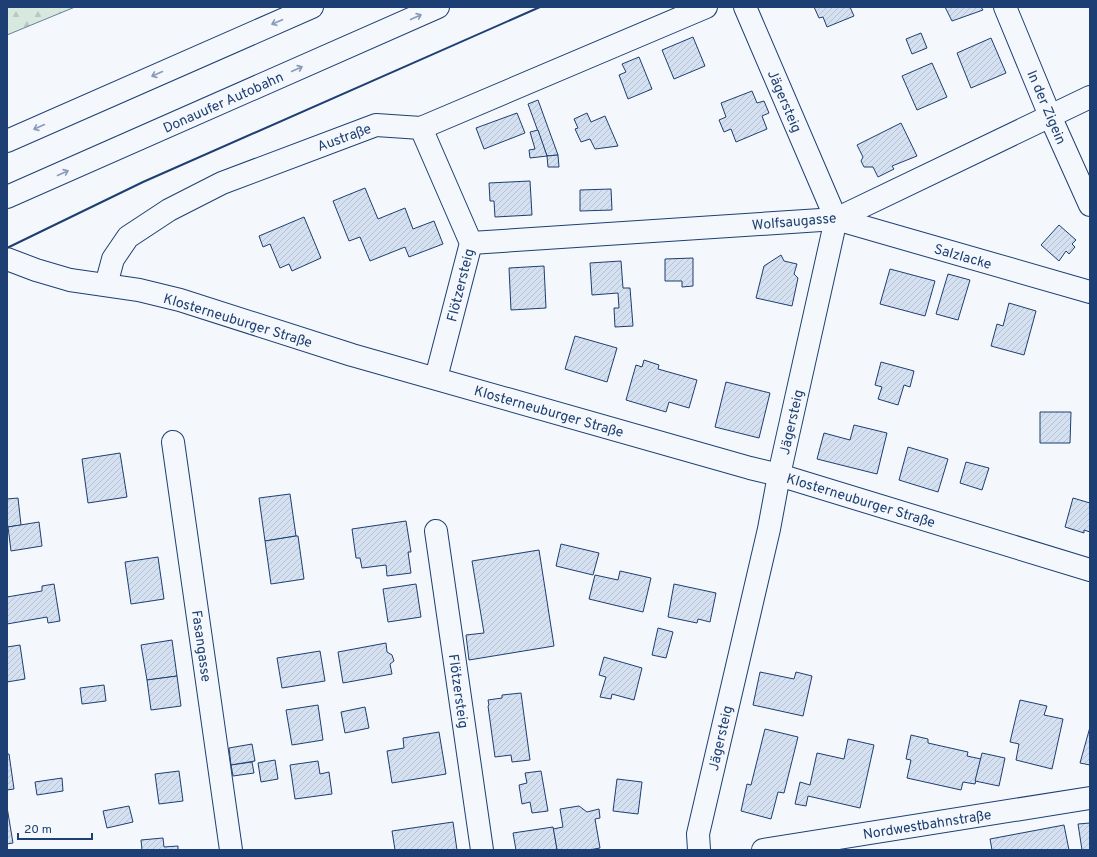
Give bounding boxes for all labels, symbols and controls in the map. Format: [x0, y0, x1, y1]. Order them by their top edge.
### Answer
one-way arrow [410, 13, 422, 20]
one-way arrow [271, 19, 283, 27]
one-way arrow [291, 65, 303, 73]
street label: Jägersteig [763, 68, 804, 135]
street label: In der Zigein [1022, 68, 1069, 147]
street label: Donauufer Autobahn [161, 69, 286, 138]
one-way arrow [152, 71, 164, 78]
street label: Austraße [315, 121, 374, 156]
one-way arrow [33, 124, 45, 131]
one-way arrow [57, 169, 69, 176]
street label: Wolfsaugasse [751, 210, 837, 235]
street label: Salzlacke [932, 241, 993, 274]
street label: Flötzersteig [444, 247, 479, 324]
street label: Klosterneuburger Straße [161, 291, 314, 352]
street label: Klosterneuburger Straße [472, 383, 625, 442]
street label: Jägersteig [777, 388, 808, 457]
street label: Klosterneuburger Straße [784, 471, 937, 532]
street label: Fasangasse [187, 609, 214, 683]
street label: Flötzersteig [444, 653, 471, 729]
street label: Jägersteig [706, 704, 737, 773]
street label: Nordwestbahnstraße [862, 807, 993, 844]
scale bar [18, 815, 92, 841]
text: 20 m [24, 822, 52, 838]

